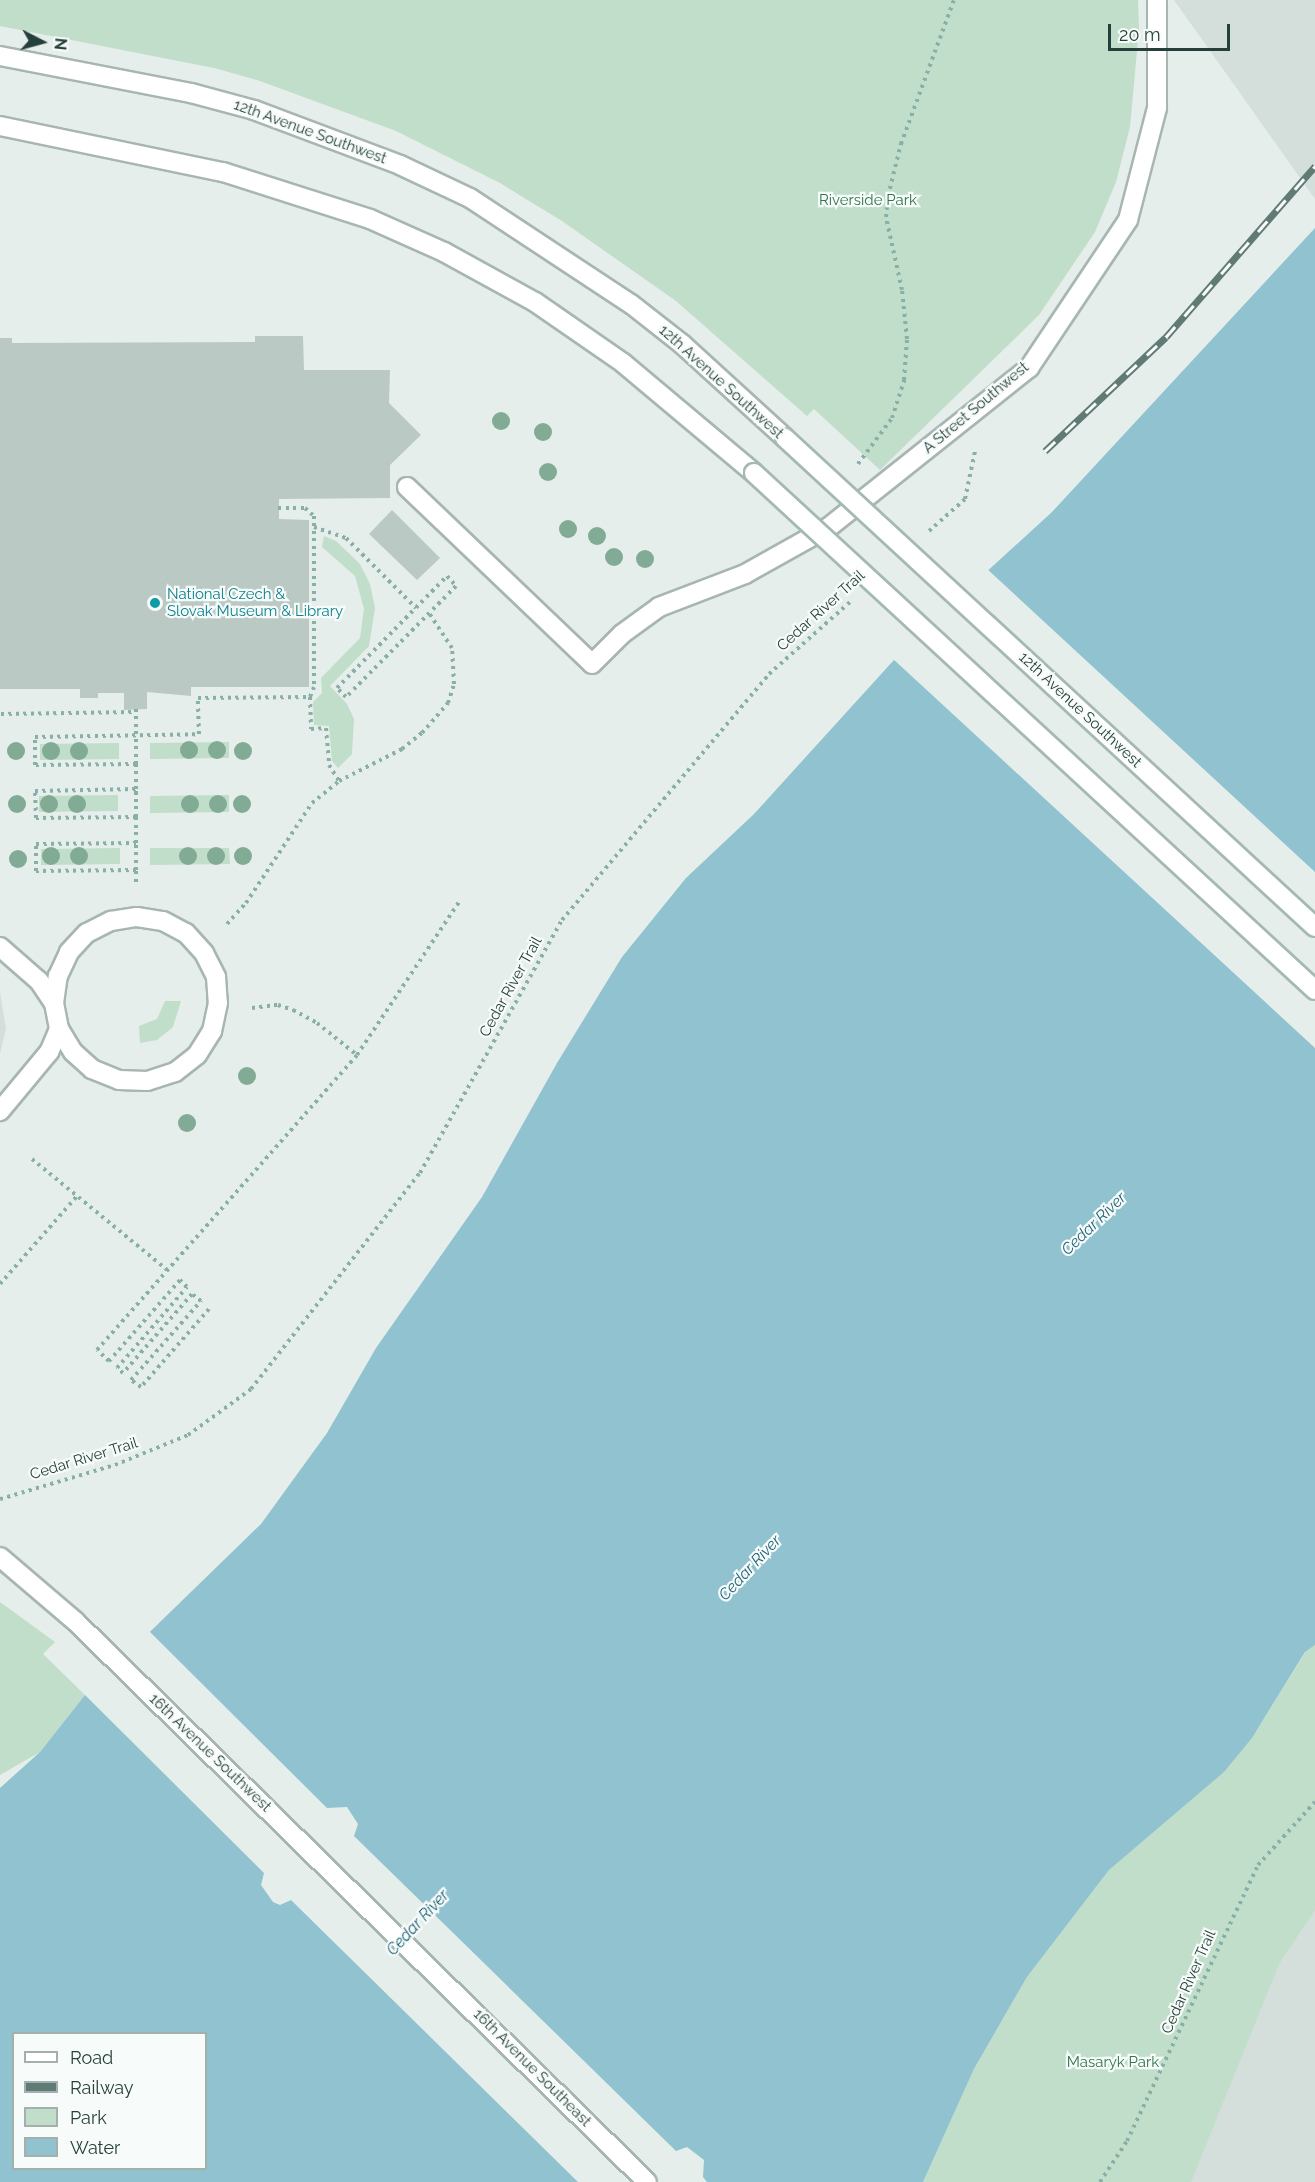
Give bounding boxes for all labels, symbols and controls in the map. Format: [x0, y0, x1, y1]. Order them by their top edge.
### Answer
north arrow [12, 12, 72, 72]
scale bar [1111, 12, 1232, 50]
text: 20 m [1119, 24, 1161, 45]
text: N [50, 37, 70, 51]
street label: 12th Avenue Southwest [231, 96, 389, 168]
park label: Riverside Park [819, 192, 917, 210]
street label: 12th Avenue Southwest [655, 321, 787, 443]
street label: A Street Southwest [919, 358, 1033, 458]
street label: Cedar River Trail [773, 567, 869, 655]
place label: National Czech & Slovak Museum & Library [167, 585, 343, 620]
marker: National Czech & Slovak Museum & Library [148, 596, 162, 610]
street label: 12th Avenue Southwest [1015, 648, 1145, 772]
street label: Cedar River Trail [476, 933, 546, 1041]
water label: Cedar River [1058, 1188, 1130, 1260]
street label: Cedar River Trail [27, 1434, 141, 1484]
water label: Cedar River [715, 1531, 785, 1605]
street label: 16th Avenue Southwest [145, 1690, 275, 1816]
water label: Cedar River [383, 1886, 453, 1960]
street label: Cedar River Trail [1158, 1927, 1220, 2037]
street label: 16th Avenue Southeast [469, 2005, 595, 2131]
legend [12, 2032, 207, 2170]
text: Road [70, 2047, 113, 2068]
park label: Masaryk Park [1067, 2054, 1159, 2072]
text: Railway [70, 2077, 134, 2098]
text: Park [70, 2107, 107, 2128]
text: Water [70, 2137, 120, 2158]

